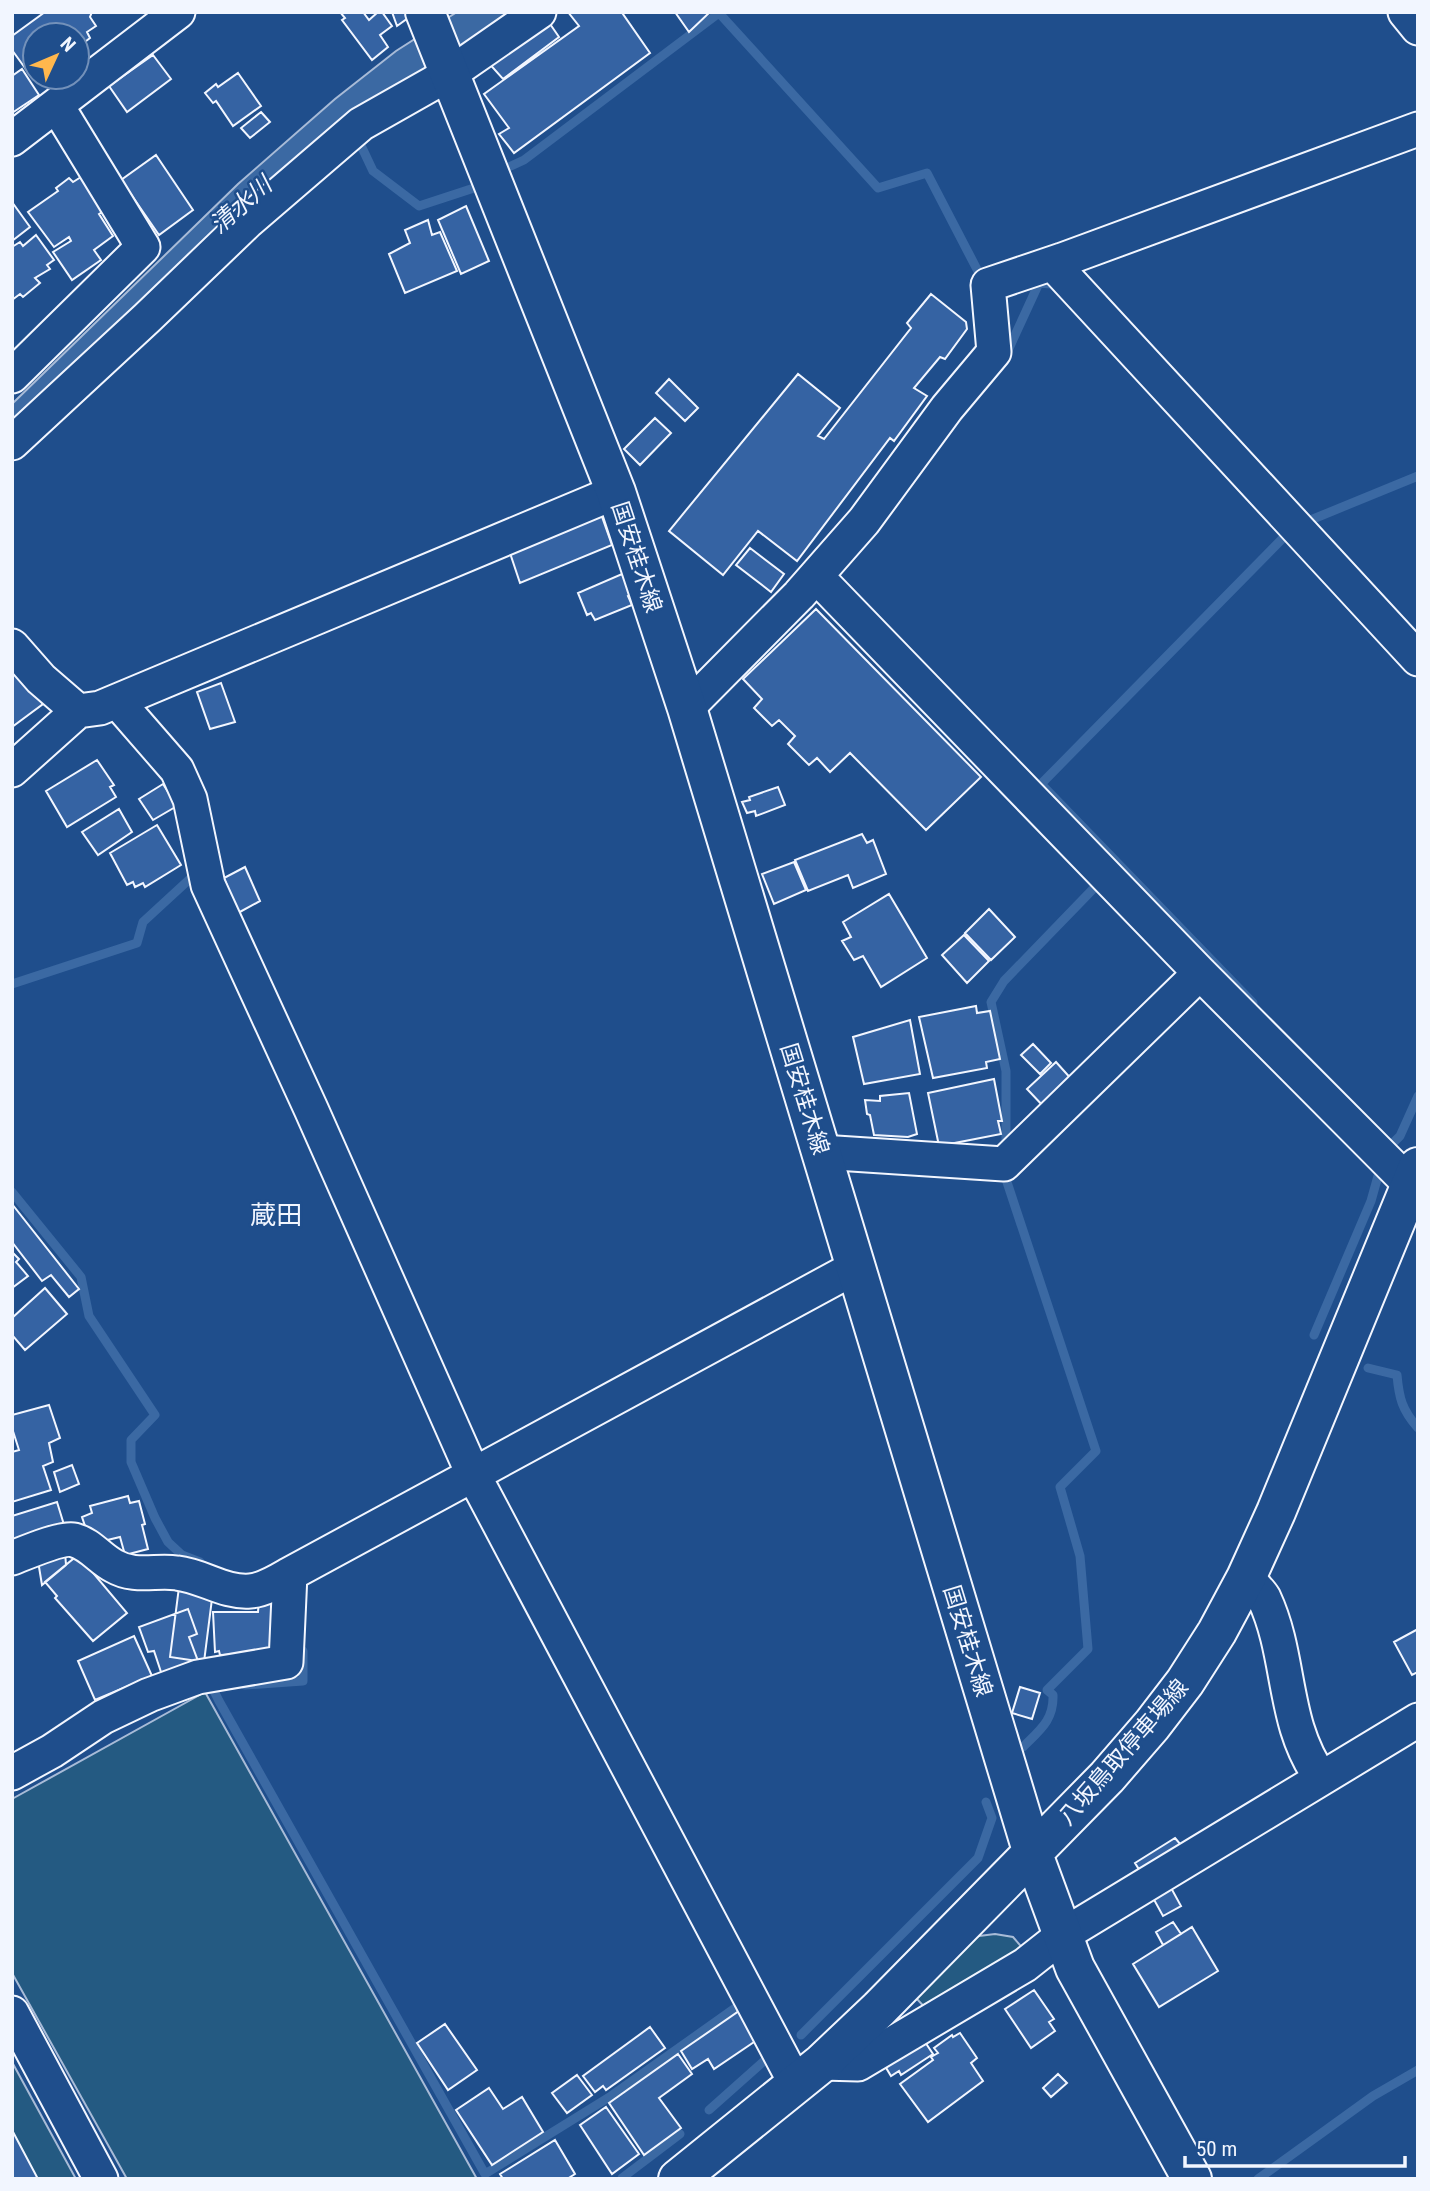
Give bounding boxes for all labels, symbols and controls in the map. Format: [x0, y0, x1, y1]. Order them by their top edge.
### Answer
north arrow [21, 21, 91, 91]
text: N [56, 32, 80, 57]
water label: 清水川 [205, 169, 280, 239]
street label: 国安桂木線 [606, 498, 667, 616]
street label: 国安桂木線 [775, 1040, 834, 1158]
district label: 蔵田 [250, 1200, 302, 1230]
street label: 国安桂木線 [938, 1582, 997, 1700]
street label: 八坂鳥取停車場線 [1053, 1674, 1194, 1831]
scale bar [1185, 2124, 1406, 2168]
text: 50 m [1196, 2137, 1237, 2161]

